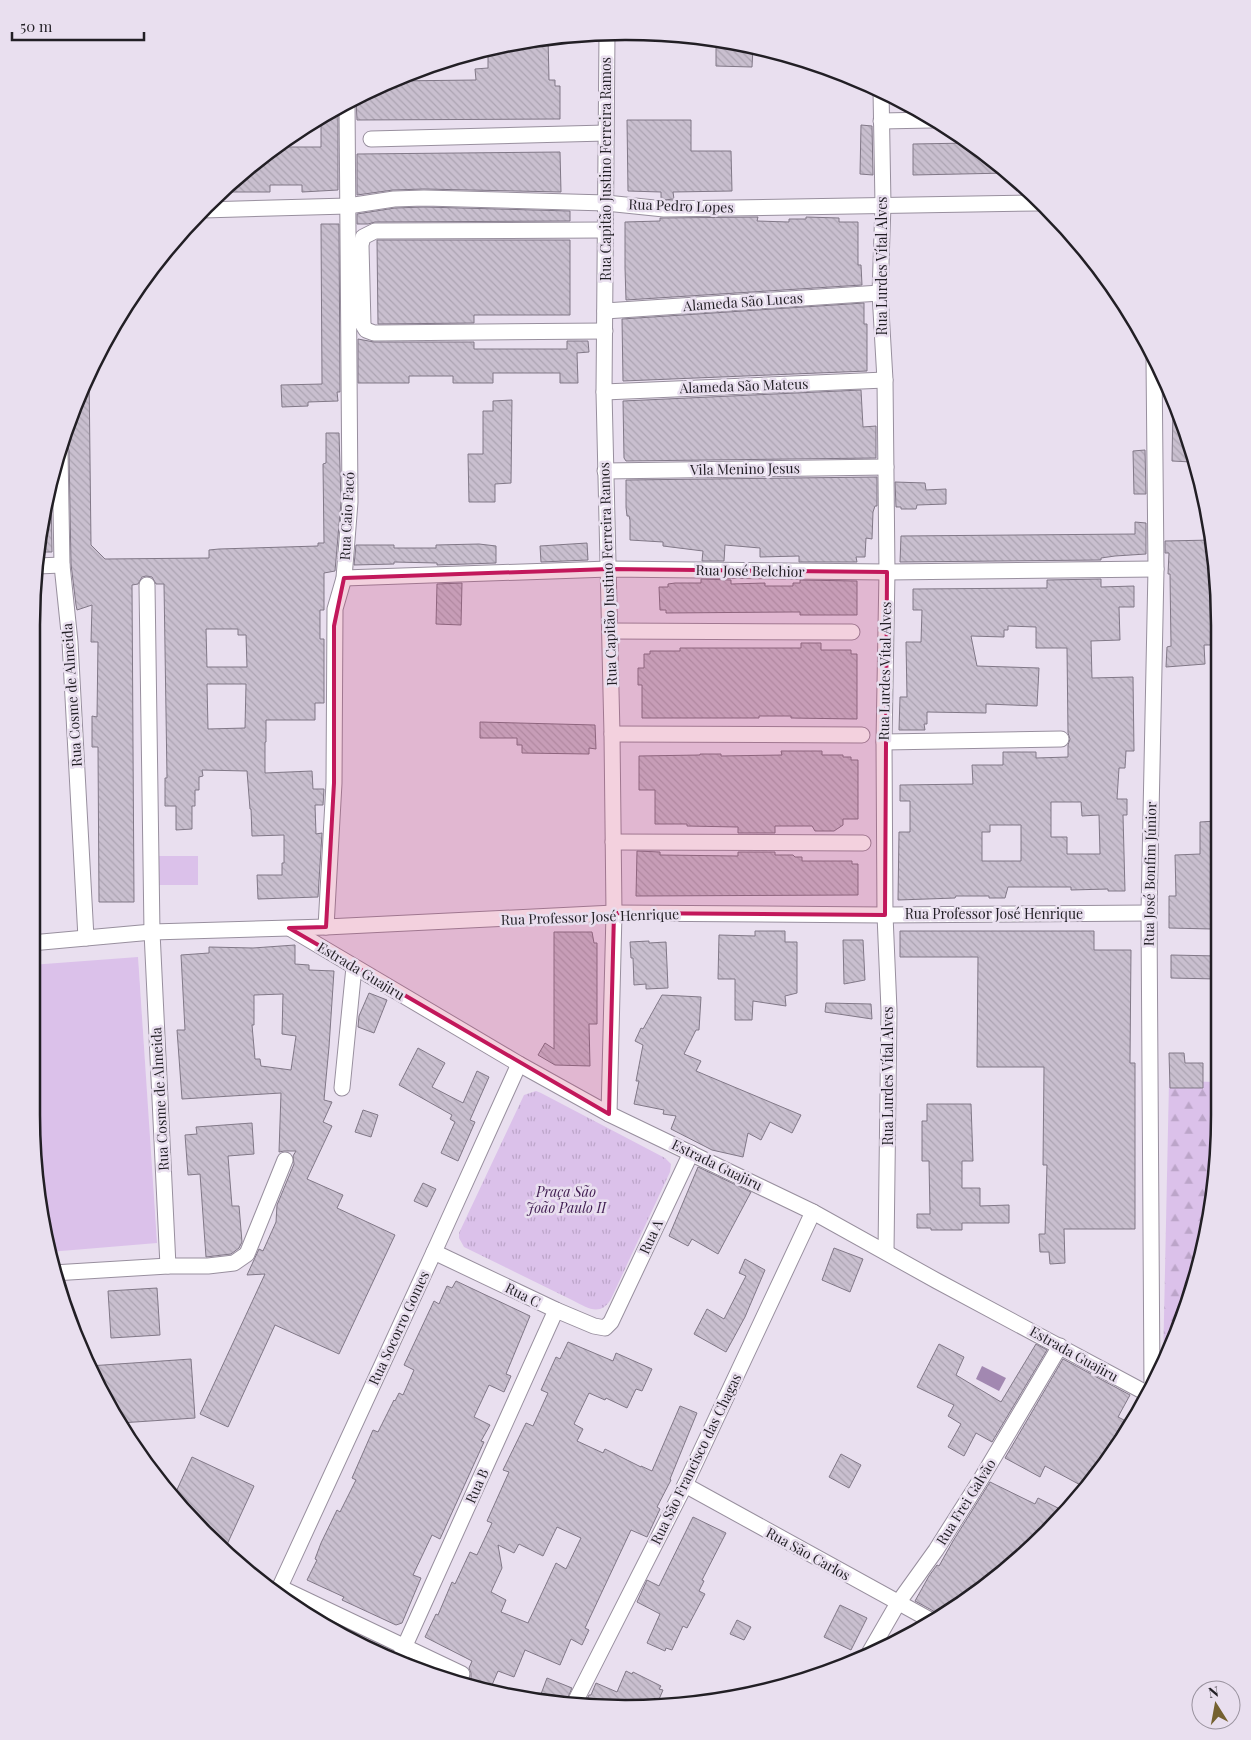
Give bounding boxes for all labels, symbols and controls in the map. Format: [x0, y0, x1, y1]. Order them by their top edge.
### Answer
scale bar [12, 10, 145, 42]
text: 50 m [20, 16, 53, 36]
street label: Rua Capitão Justino Ferreira Ramos [596, 57, 615, 281]
street label: Rua Pedro Lopes [628, 194, 734, 217]
street label: Rua Lurdes Vítal Alves [872, 197, 891, 335]
street label: Alameda São Lucas [682, 288, 803, 315]
street label: Alameda São Mateus [678, 374, 809, 397]
street label: Vila Menino Jesus [689, 458, 800, 479]
street label: Rua Capitão Justino Ferreira Ramos [594, 462, 621, 686]
street label: Rua Caio Facó [335, 471, 358, 561]
street label: Rua José Belchior [695, 560, 805, 581]
street label: Rua Lurdes Vítal Alves [874, 601, 895, 741]
street label: Rua Cosme de Almeida [57, 623, 86, 767]
street label: Rua José Bonfim Júnior [1139, 801, 1160, 946]
street label: Rua Professor José Henrique [500, 904, 679, 929]
street label: Rua Professor José Henrique [905, 904, 1083, 923]
street label: Estrada Guajiru [314, 937, 408, 1004]
street label: Rua Lurdes Vítal Alves [878, 1007, 897, 1145]
street label: Rua Cosme de Almeida [146, 1027, 173, 1171]
street label: Estrada Guajiru [669, 1134, 766, 1195]
park label: Praça São João Paulo II [526, 1182, 607, 1217]
street label: Rua A [634, 1216, 667, 1257]
street label: Rua Socorro Gomes [364, 1268, 433, 1388]
street label: Rua C [502, 1278, 544, 1311]
street label: Estrada Guajiru [1027, 1321, 1122, 1386]
street label: Rua São Francisco das Chagas [646, 1370, 745, 1547]
street label: Rua Frei Galvão [931, 1455, 1000, 1548]
street label: Rua B [460, 1465, 493, 1506]
street label: Rua São Carlos [763, 1523, 854, 1585]
north arrow [1191, 1680, 1241, 1730]
text: N [1207, 1681, 1220, 1702]

